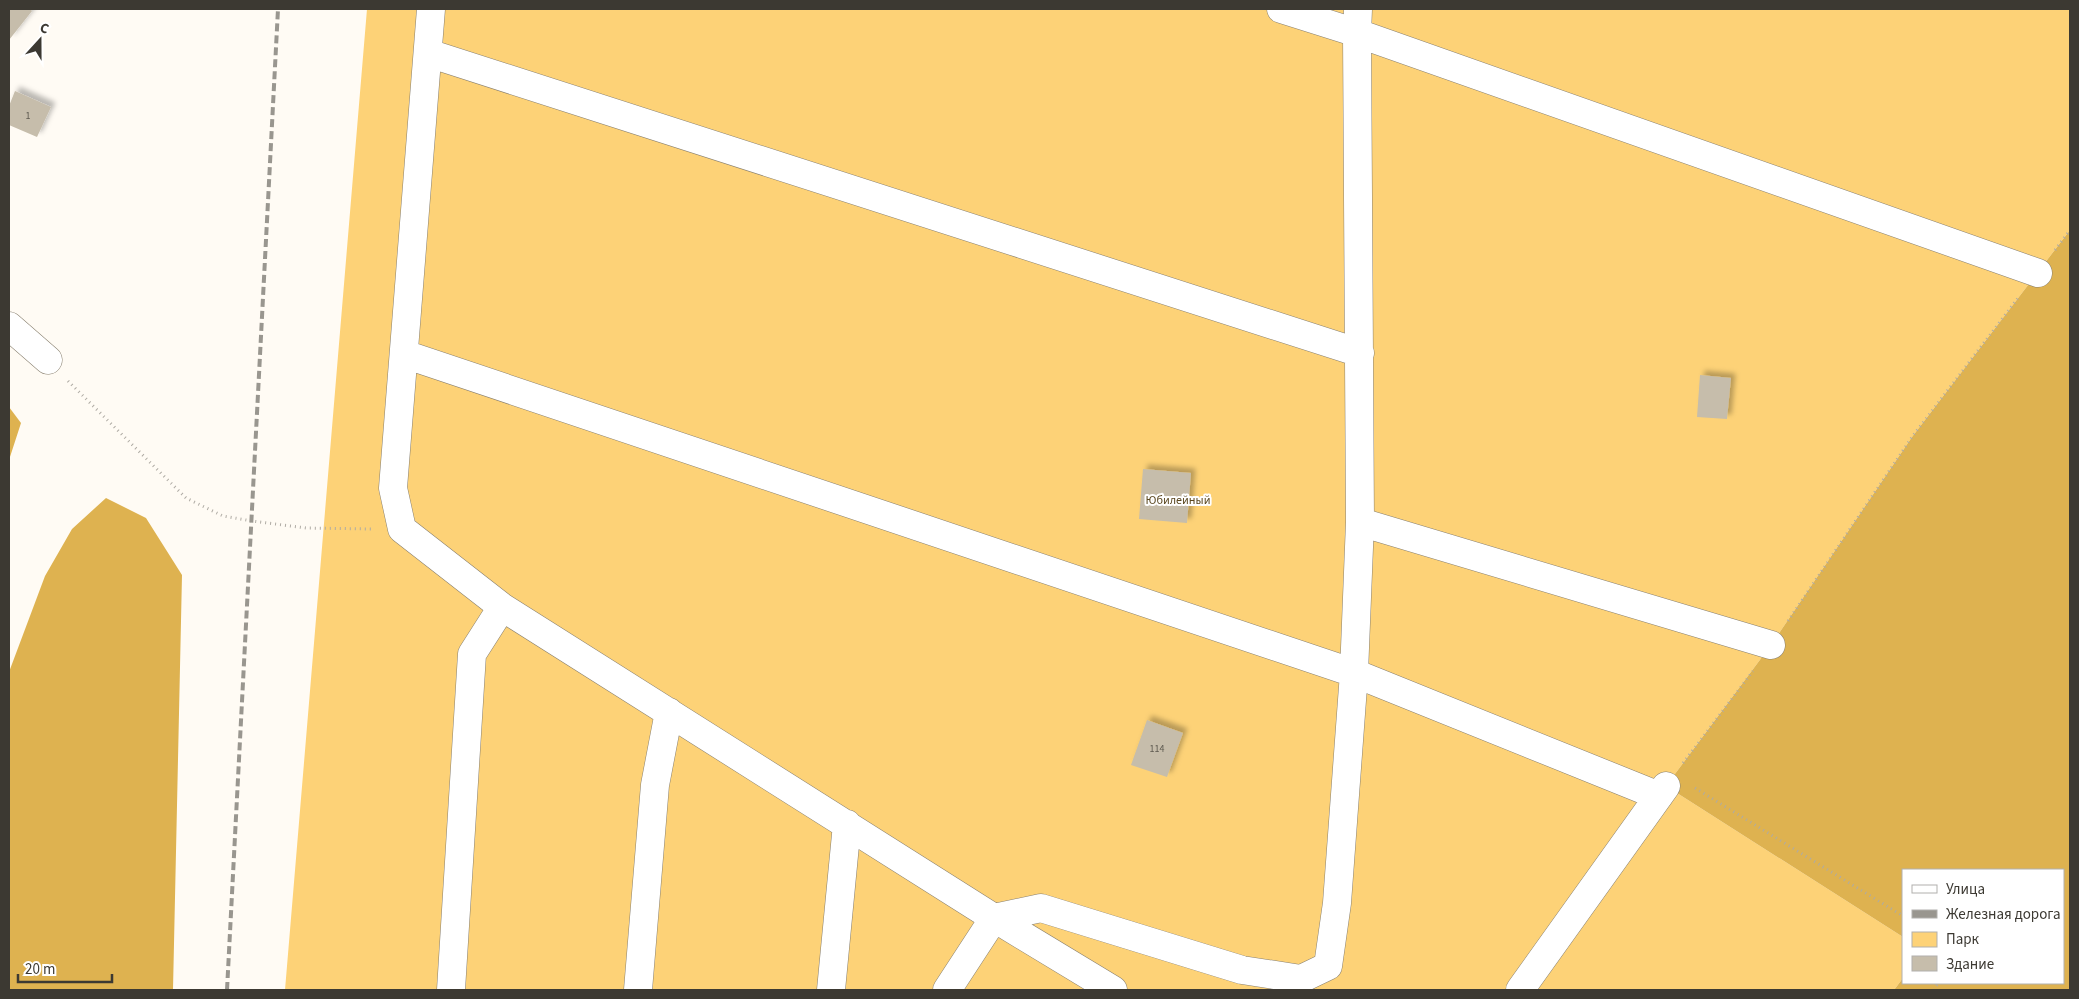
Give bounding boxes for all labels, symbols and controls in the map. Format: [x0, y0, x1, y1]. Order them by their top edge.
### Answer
north arrow [15, 15, 65, 65]
text: С [37, 18, 52, 40]
house number: 1 [26, 109, 31, 123]
park label: Юбилейный [1146, 492, 1210, 509]
house number: 114 [1150, 742, 1164, 756]
legend [1902, 869, 2064, 984]
text: Улица [1946, 879, 1985, 900]
text: Железная дорога [1946, 904, 2061, 925]
text: Парк [1946, 929, 1980, 950]
scale bar [18, 952, 111, 984]
text: Здание [1946, 954, 1994, 975]
text: 20 m [25, 959, 55, 980]

